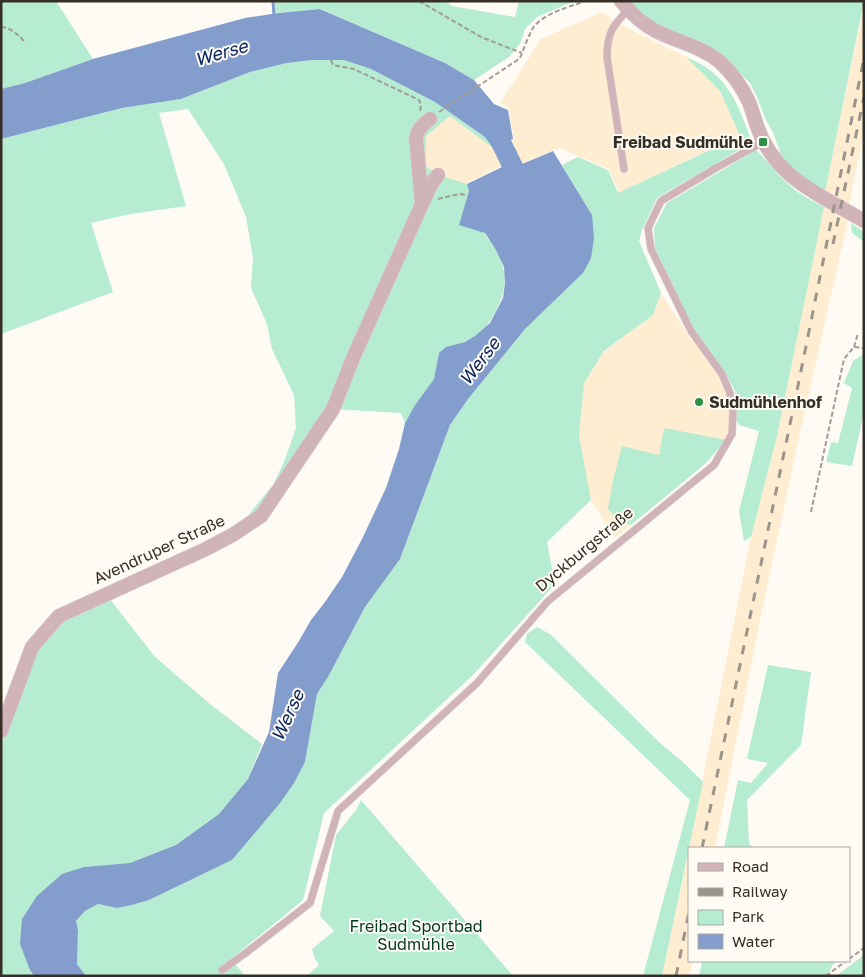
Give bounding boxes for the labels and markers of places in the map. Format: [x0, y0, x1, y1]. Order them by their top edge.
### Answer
place label: Freibad Sudmühle [613, 132, 753, 152]
marker: Freibad Sudmühle [757, 136, 769, 148]
place label: Sudmühlenhof [709, 392, 822, 412]
marker: Sudmühlenhof [693, 396, 705, 408]

